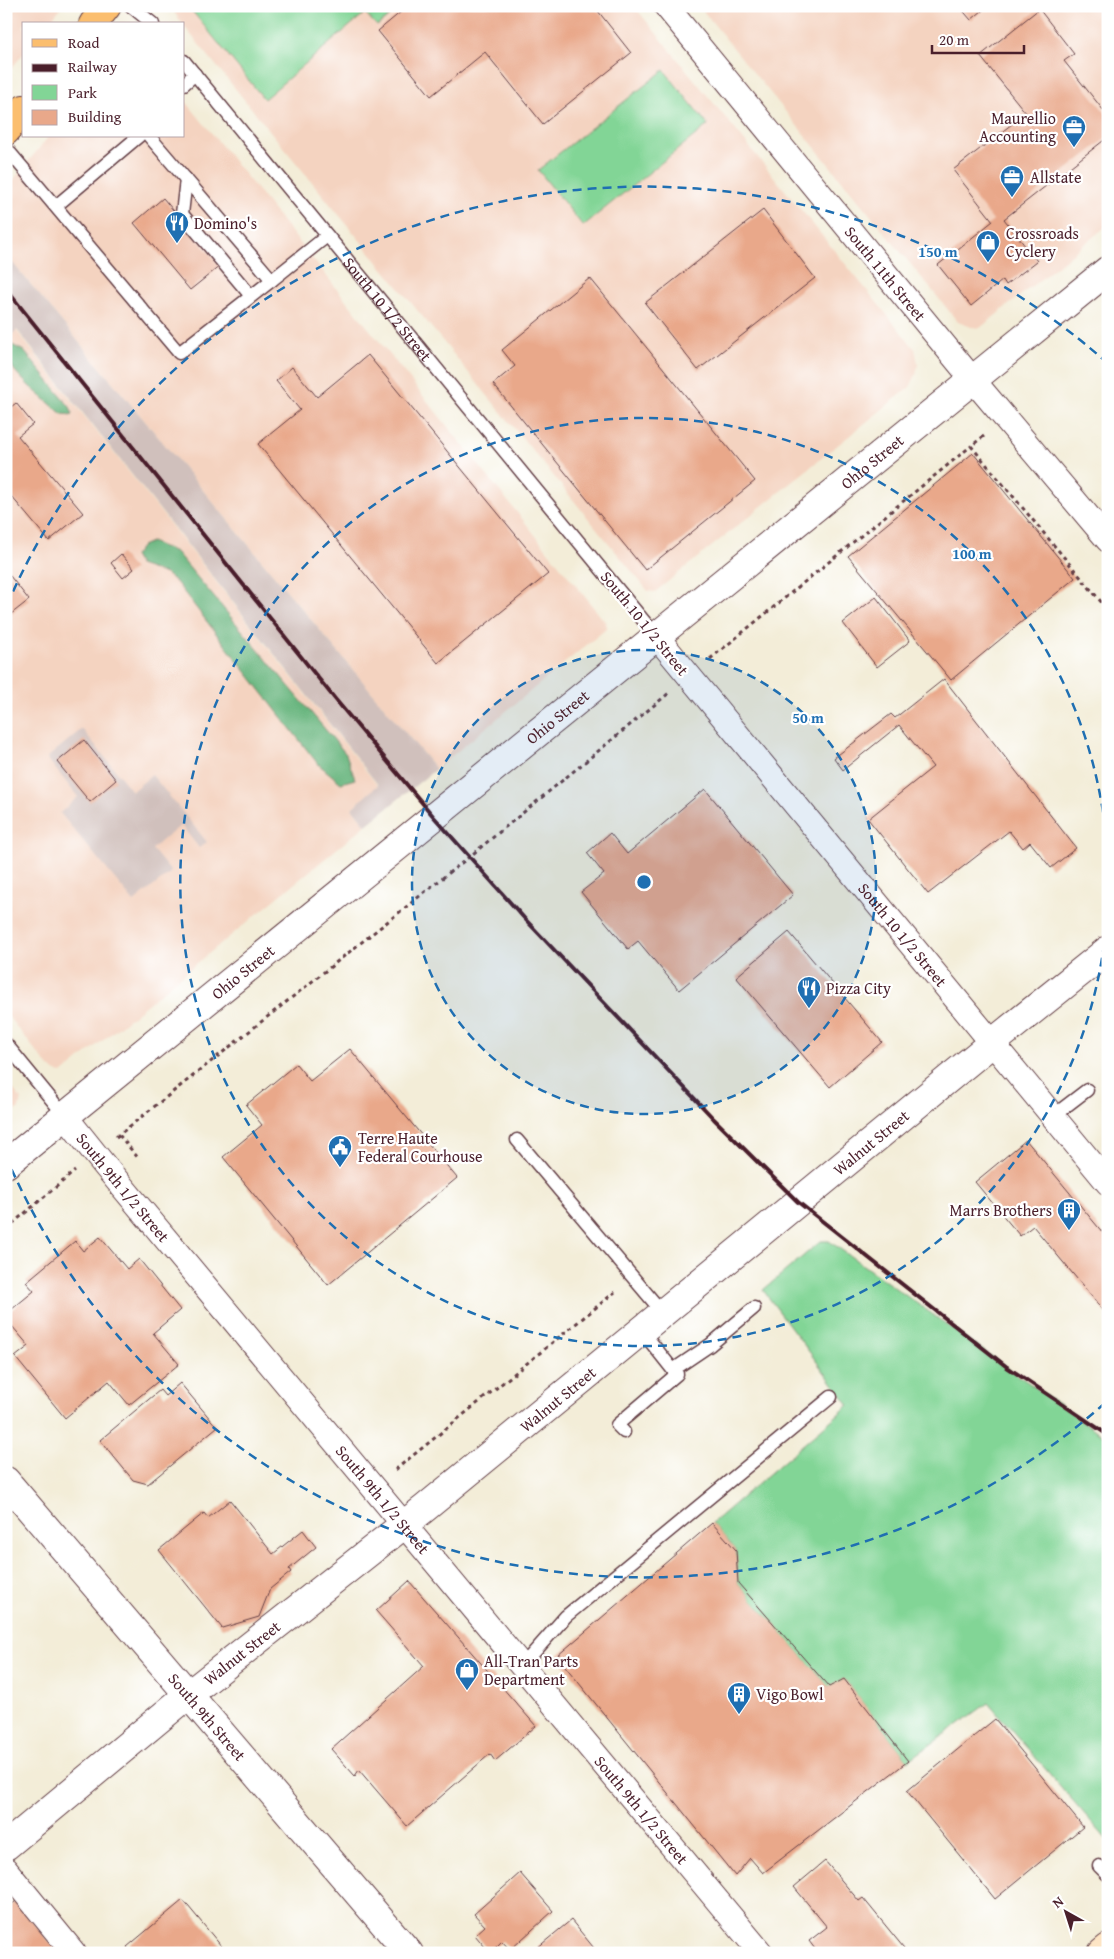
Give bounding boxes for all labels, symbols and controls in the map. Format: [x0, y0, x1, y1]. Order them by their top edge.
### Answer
legend [22, 22, 185, 138]
scale bar [932, 22, 1024, 54]
text: 20 m [939, 29, 970, 50]
text: Road [68, 32, 99, 53]
text: Railway [68, 56, 118, 77]
text: Park [68, 82, 97, 103]
text: Building [68, 106, 122, 127]
place label: Maurellio Accounting [979, 106, 1056, 148]
office icon: Maurellio Accounting [1061, 114, 1087, 148]
office icon: Allstate [999, 164, 1025, 198]
place label: Allstate [1030, 165, 1081, 189]
restaurant icon: Domino's [164, 210, 190, 244]
place label: Domino's [194, 211, 257, 235]
street label: South 11th Street [839, 221, 932, 326]
place label: Crossroads Cyclery [1006, 221, 1079, 263]
shop icon: Crossroads Cyclery [975, 229, 1001, 263]
text: 150 m [918, 241, 958, 262]
street label: South 10 1/2 Street [338, 252, 438, 367]
street label: Ohio Street [835, 428, 909, 495]
text: 100 m [952, 543, 992, 564]
street label: South 10 1/2 Street [595, 565, 695, 681]
street label: Ohio Street [521, 683, 594, 750]
text: 50 m [792, 707, 824, 728]
centre of rings [635, 873, 653, 891]
street label: South 10 1/2 Street [853, 877, 953, 992]
street label: Ohio Street [206, 939, 280, 1005]
restaurant icon: Pizza City [796, 975, 822, 1009]
place label: Pizza City [826, 976, 891, 1000]
street label: Walnut Street [828, 1104, 914, 1181]
place label: Terre Haute Federal Courhouse [358, 1126, 483, 1168]
street label: South 9th 1/2 Street [71, 1127, 176, 1248]
public building icon: Terre Haute Federal Courhouse [327, 1134, 353, 1168]
building icon: Marrs Brothers [1056, 1197, 1082, 1231]
place label: Marrs Brothers [950, 1198, 1052, 1222]
street label: Walnut Street [514, 1360, 601, 1438]
street label: South 9th 1/2 Street [330, 1440, 436, 1559]
street label: Walnut Street [198, 1614, 286, 1691]
place label: All-Tran Parts Department [484, 1649, 578, 1691]
shop icon: All-Tran Parts Department [454, 1657, 480, 1691]
street label: South 9th Street [163, 1667, 252, 1766]
building icon: Vigo Bowl [726, 1681, 752, 1715]
place label: Vigo Bowl [756, 1682, 824, 1706]
street label: South 9th 1/2 Street [589, 1750, 694, 1870]
north arrow [1042, 1886, 1092, 1936]
text: N [1048, 1891, 1068, 1913]

